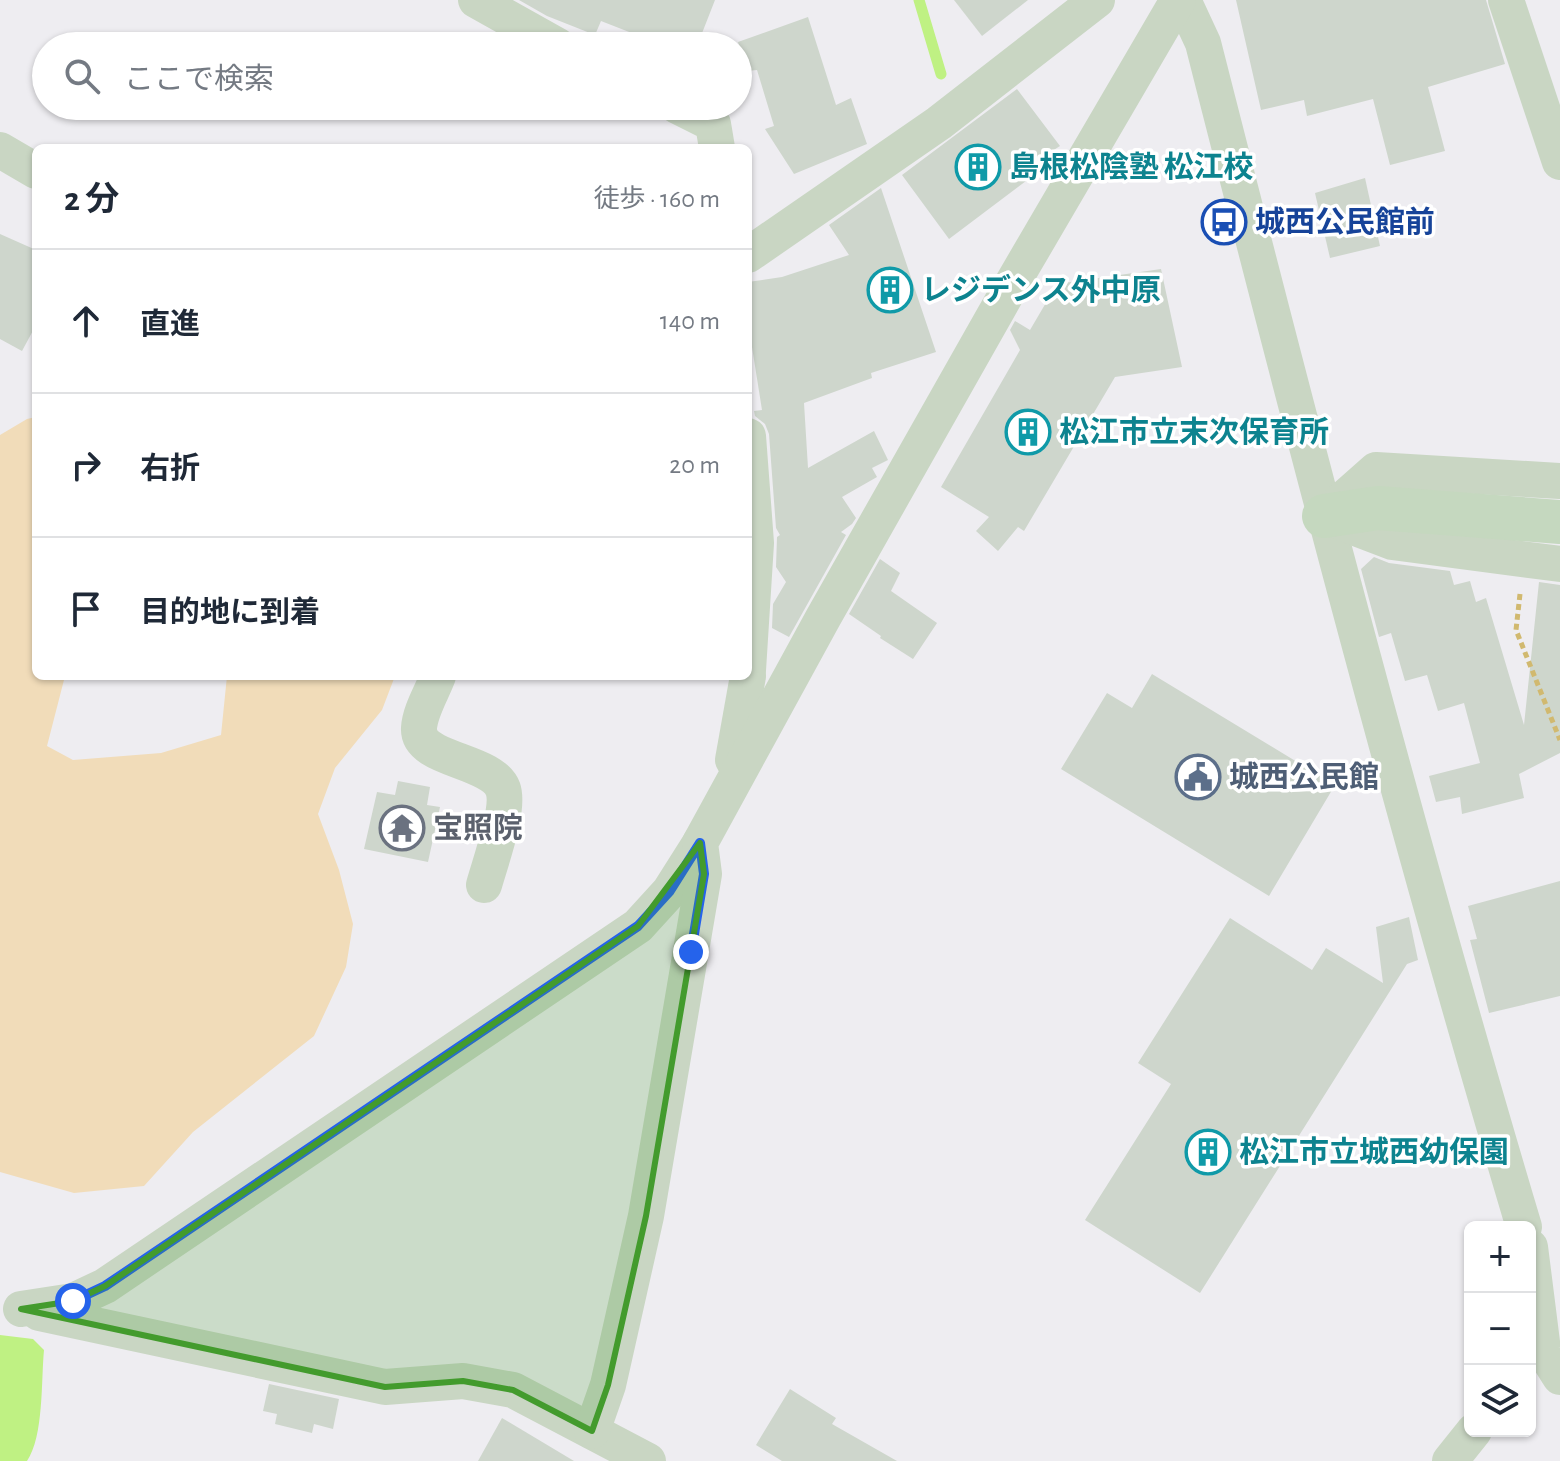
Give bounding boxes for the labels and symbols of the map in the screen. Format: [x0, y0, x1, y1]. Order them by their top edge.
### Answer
building icon: 島根松陰塾 松江校 [954, 143, 1002, 191]
place label: 島根松陰塾 松江校 [1009, 151, 1254, 183]
bus stop icon: 城西公民館前 [1200, 198, 1248, 246]
place label: 城西公民館前 [1255, 206, 1435, 238]
building icon: レジデンス外中原 [866, 266, 914, 314]
place label: レジデンス外中原 [921, 273, 1160, 306]
building icon: 松江市立末次保育所 [1004, 408, 1052, 456]
place label: 松江市立末次保育所 [1059, 416, 1329, 448]
public building icon: 城西公民館 [1174, 753, 1222, 801]
place label: 城西公民館 [1229, 761, 1379, 793]
temple icon: 宝照院 [378, 804, 426, 852]
place label: 宝照院 [433, 812, 523, 844]
route end [673, 934, 709, 970]
building icon: 松江市立城西幼保園 [1184, 1128, 1232, 1176]
place label: 松江市立城西幼保園 [1239, 1136, 1509, 1168]
route start [55, 1283, 91, 1319]

